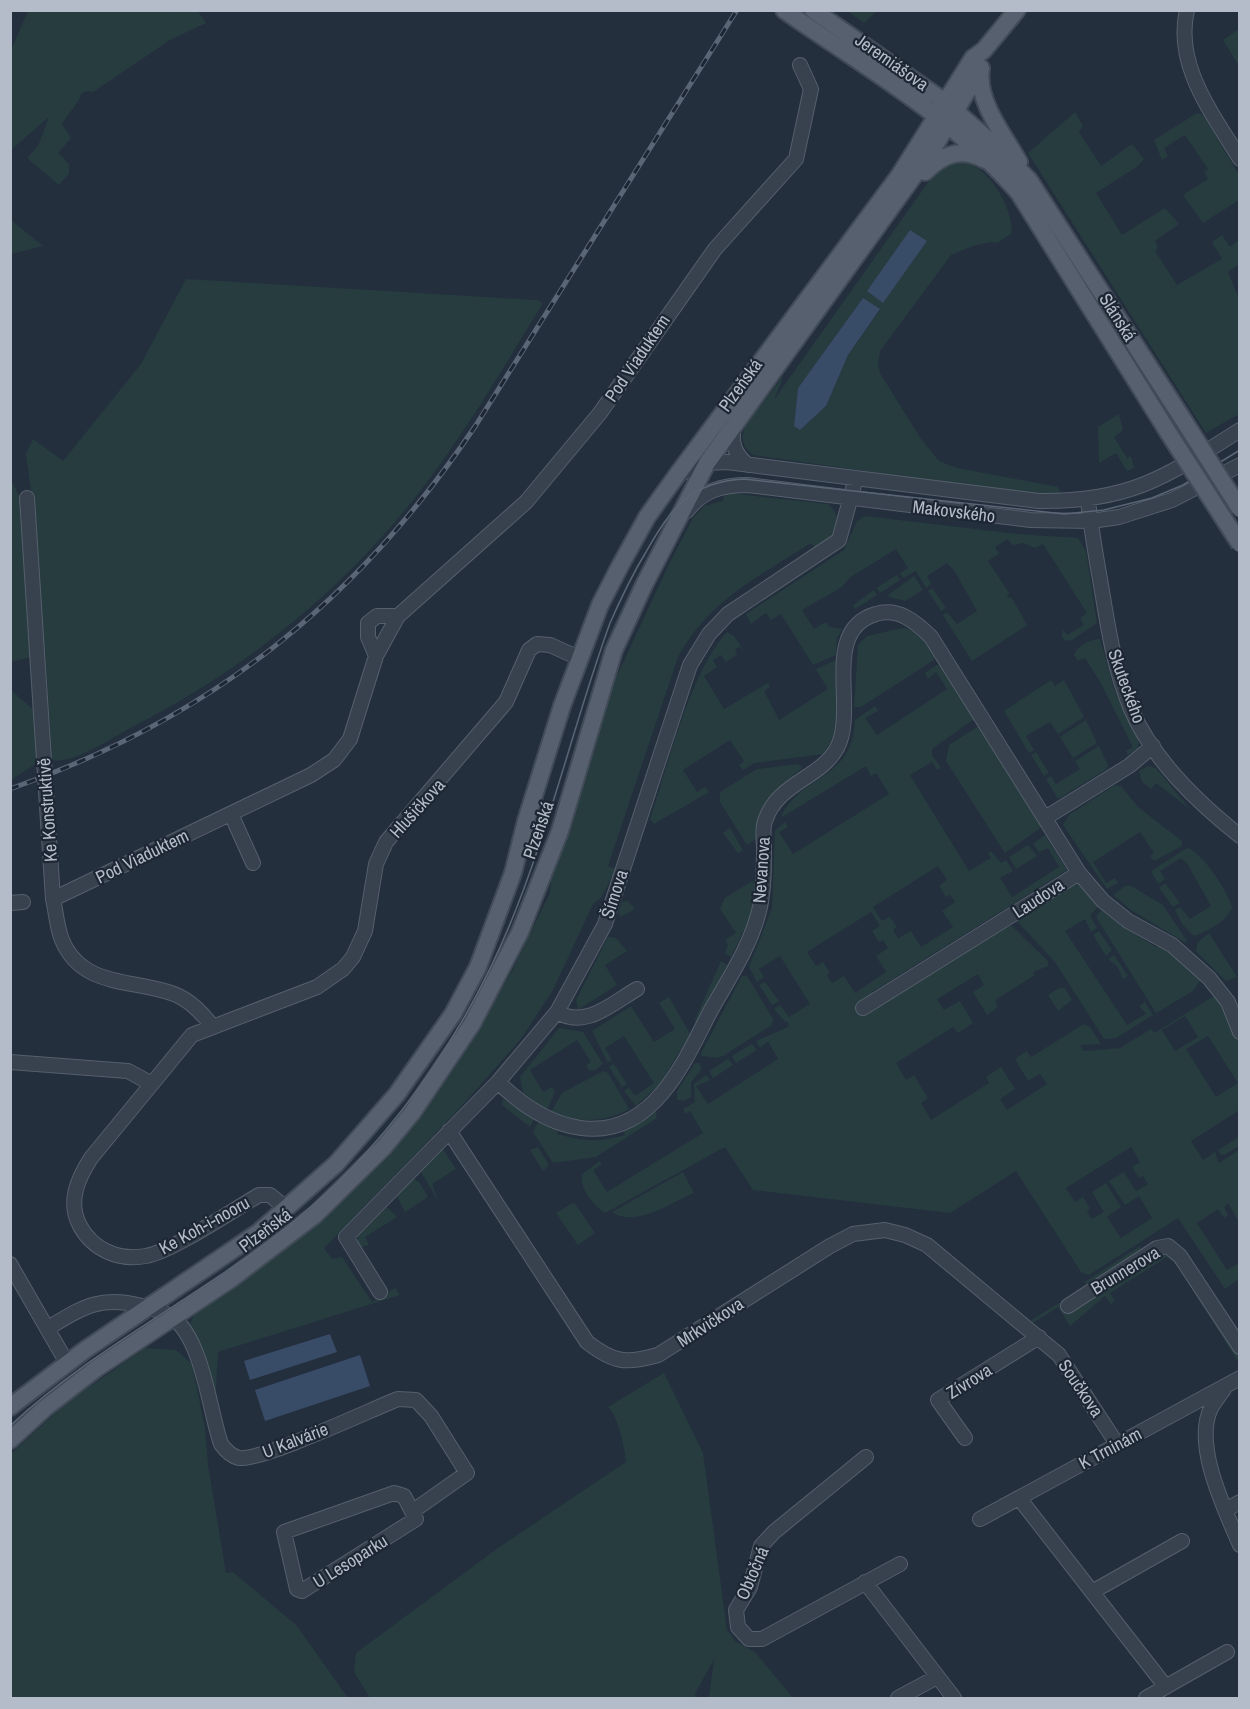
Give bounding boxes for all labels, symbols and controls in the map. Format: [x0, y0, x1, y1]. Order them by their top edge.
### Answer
street label: Jeremiášova [850, 28, 934, 96]
street label: Slánská [1093, 288, 1143, 346]
street label: Pod Viaduktem [598, 309, 676, 407]
street label: Plzeňská [712, 353, 768, 417]
street label: Makovského [911, 494, 997, 528]
street label: Skuteckého [1102, 645, 1152, 727]
street label: Ke Konstruktivě [31, 757, 63, 863]
street label: Hlušičkova [384, 773, 450, 843]
street label: Plzeňská [516, 798, 560, 862]
street label: Pod Viaduktem [91, 823, 193, 889]
street label: Nevanova [746, 836, 776, 904]
street label: Šímova [594, 866, 634, 922]
street label: Laudova [1007, 872, 1069, 924]
street label: Ke Koh-i-nooru [154, 1190, 254, 1260]
street label: Plzeňská [234, 1202, 296, 1258]
street label: Brunnerova [1086, 1240, 1164, 1300]
street label: Mrkvičkova [672, 1291, 748, 1353]
street label: Součkova [1053, 1354, 1109, 1422]
street label: Zívrova [942, 1357, 996, 1405]
street label: U Kalvárie [258, 1416, 332, 1464]
street label: K Trninám [1074, 1421, 1146, 1475]
street label: U Lesoparku [308, 1528, 392, 1594]
street label: Obtočná [730, 1542, 774, 1604]

